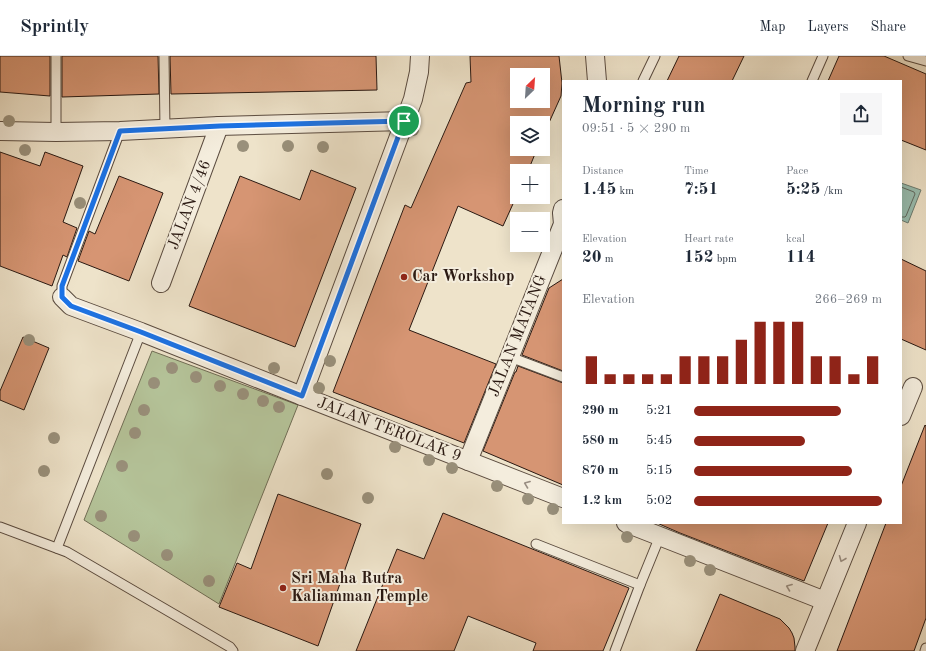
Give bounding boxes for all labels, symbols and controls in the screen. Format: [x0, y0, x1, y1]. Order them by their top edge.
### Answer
text: Sprintly [20, 18, 89, 37]
text: Map [760, 20, 786, 34]
text: Layers [808, 20, 849, 34]
text: Share [871, 20, 906, 34]
north arrow [510, 68, 550, 108]
map controls [510, 68, 550, 252]
button: share [840, 93, 882, 135]
text: Morning run [582, 95, 705, 117]
pin [387, 104, 421, 138]
icon: arrive [393, 110, 415, 132]
button: layers [510, 116, 550, 156]
text: 09:51 · 5 × 290 m [582, 122, 690, 135]
street label: JALAN 4/46 [166, 158, 214, 252]
button: + [510, 164, 550, 204]
text: Distance [582, 166, 623, 177]
text: Time [684, 166, 709, 177]
text: Pace [786, 166, 808, 177]
text: 1.45 [582, 181, 616, 198]
text: 7:51 [684, 181, 718, 198]
text: 5:25 [786, 181, 820, 198]
text: km [616, 186, 634, 197]
text: /km [820, 186, 843, 197]
button: − [510, 212, 550, 252]
text: Elevation [582, 234, 627, 245]
text: Heart rate [684, 234, 733, 245]
text: kcal [786, 234, 805, 245]
text: 20 [582, 249, 602, 266]
text: 152 [684, 249, 714, 266]
text: 114 [786, 249, 816, 266]
text: m [602, 254, 614, 265]
text: bpm [714, 254, 737, 265]
place label: Car Workshop [412, 269, 514, 285]
marker: Car Workshop [399, 272, 409, 282]
street label: JALAN MATANG [486, 272, 550, 399]
text: Elevation [582, 293, 635, 306]
text: 266–269 m [815, 293, 882, 306]
street label: JALAN TEROLAK 9 [314, 395, 464, 465]
text: 290 m [582, 404, 619, 417]
text: 5:21 [646, 404, 672, 417]
text: 580 m [582, 434, 619, 447]
text: 5:45 [646, 434, 672, 447]
text: 870 m [582, 464, 619, 477]
text: 5:15 [646, 464, 672, 477]
one-way arrow [523, 481, 530, 489]
text: 1.2 km [582, 494, 622, 507]
text: 5:02 [646, 494, 672, 507]
one-way arrow [839, 555, 847, 563]
place label: Sri Maha Rutra Kaliamman Temple [291, 571, 428, 605]
marker: Sri Maha Rutra Kaliamman Temple [278, 583, 288, 593]
one-way arrow [785, 583, 792, 591]

